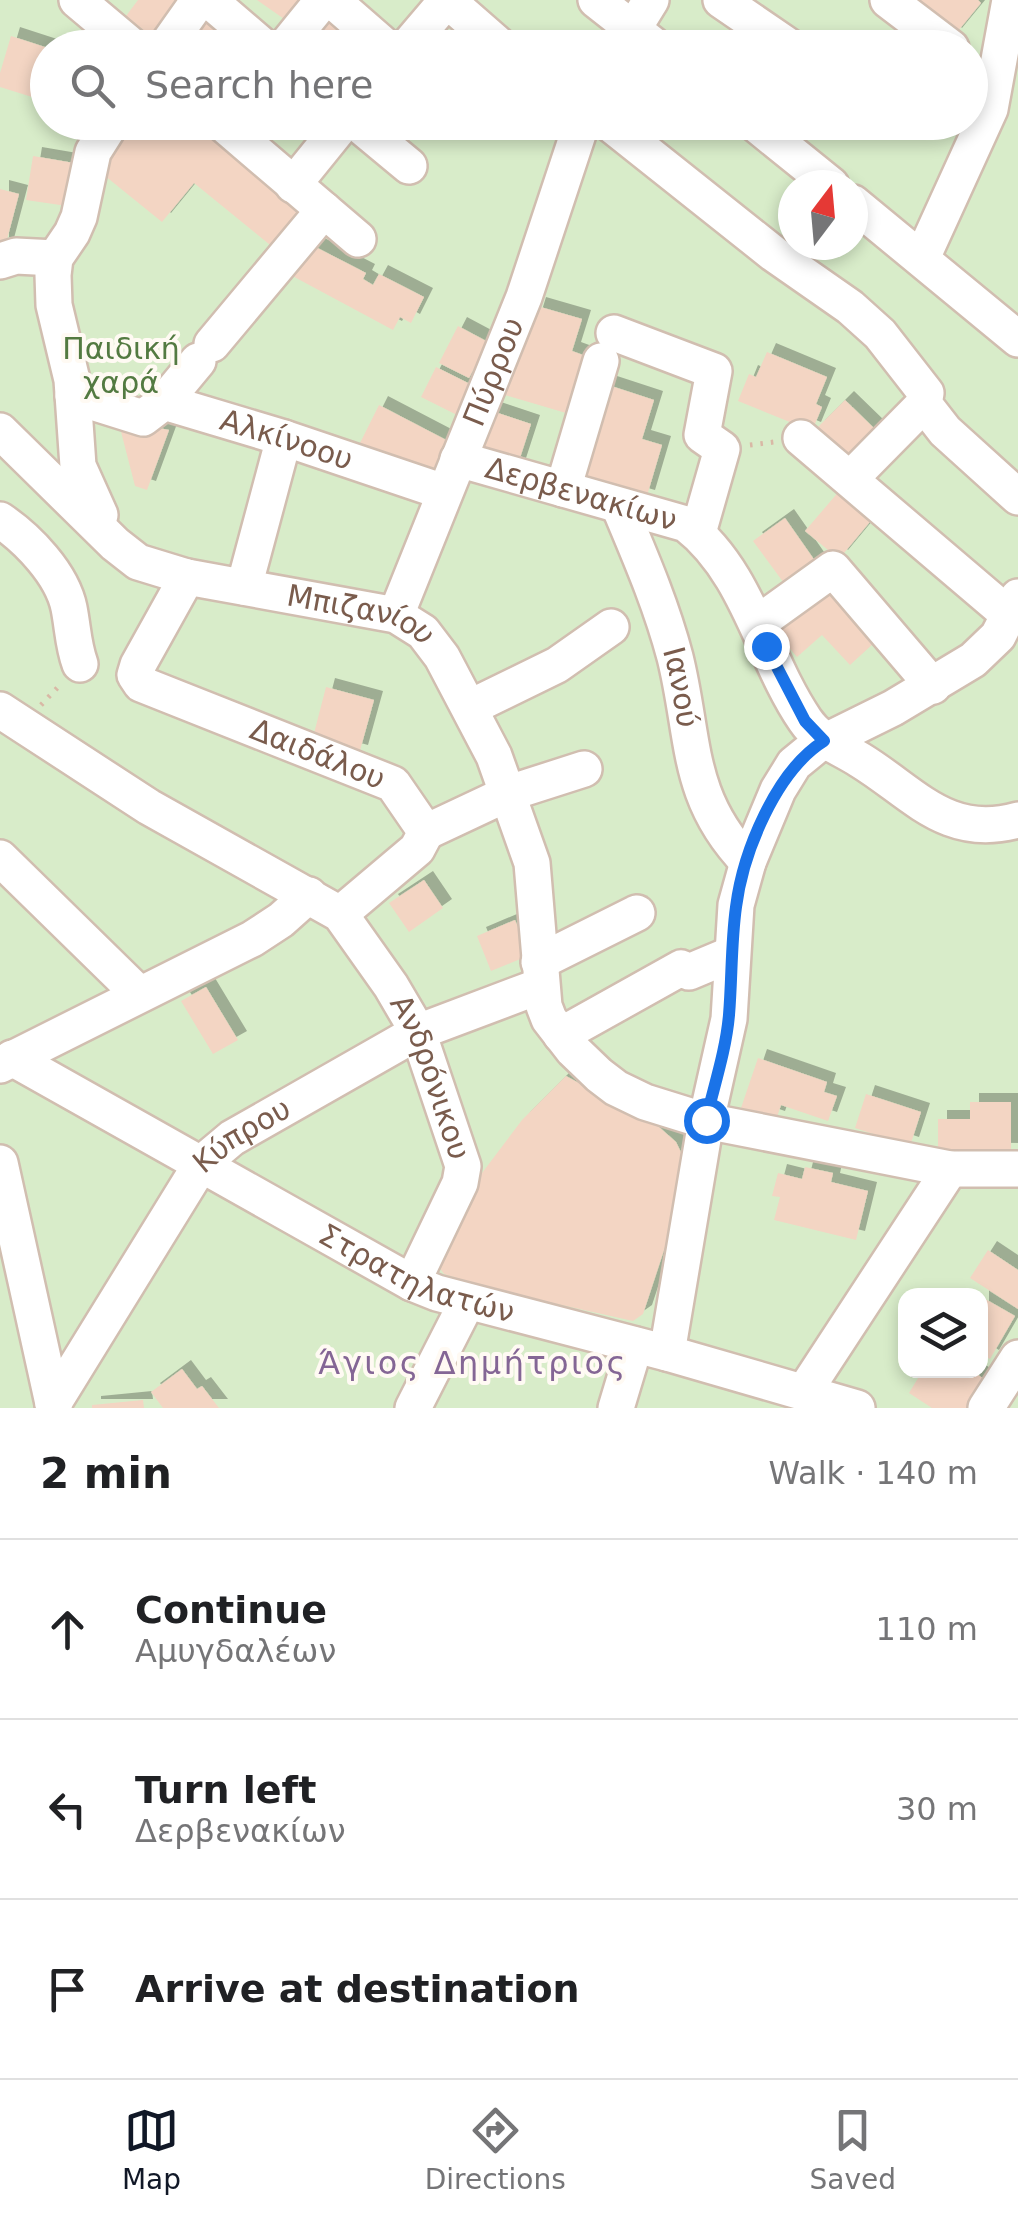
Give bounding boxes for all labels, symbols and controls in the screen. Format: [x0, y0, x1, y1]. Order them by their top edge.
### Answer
search box [30, 30, 988, 140]
icon: search [65, 58, 120, 113]
text: Search here [145, 63, 373, 107]
north arrow [778, 170, 868, 260]
street label: Πύρρου [456, 312, 531, 431]
park label: Παιδική χαρά [62, 331, 180, 400]
street label: Αλκίνοου [216, 402, 357, 477]
street label: Δερβενακίων [481, 450, 681, 538]
street label: Μπιζανίου [284, 578, 444, 651]
route end [744, 624, 790, 670]
street label: Ιανού [656, 643, 706, 730]
street label: Δαιδάλου [245, 711, 390, 796]
street label: Ανδρόνικου [383, 988, 478, 1164]
street label: Κύπρου [186, 1090, 296, 1180]
route start [684, 1098, 730, 1144]
street label: Στρατηλατών [313, 1216, 518, 1329]
map controls [898, 1288, 988, 1378]
button: layers [898, 1288, 988, 1378]
district label: Άγιος Δημήτριος [318, 1344, 628, 1382]
text: 2 min [40, 1449, 172, 1498]
text: Walk · 140 m [768, 1454, 978, 1492]
text: Continue [135, 1588, 327, 1632]
icon: ahead [40, 1602, 95, 1657]
text: 110 m [876, 1610, 978, 1648]
text: Αμυγδαλέων [135, 1632, 336, 1670]
text: Turn left [135, 1768, 316, 1812]
icon: left [40, 1782, 95, 1837]
text: 30 m [896, 1790, 978, 1828]
text: Δερβενακίων [135, 1812, 346, 1850]
icon: arrive [40, 1962, 95, 2017]
text: Arrive at destination [135, 1967, 580, 2011]
tab: Map [122, 2103, 181, 2196]
tab: Directions [425, 2103, 566, 2196]
tab: Saved [810, 2103, 896, 2196]

